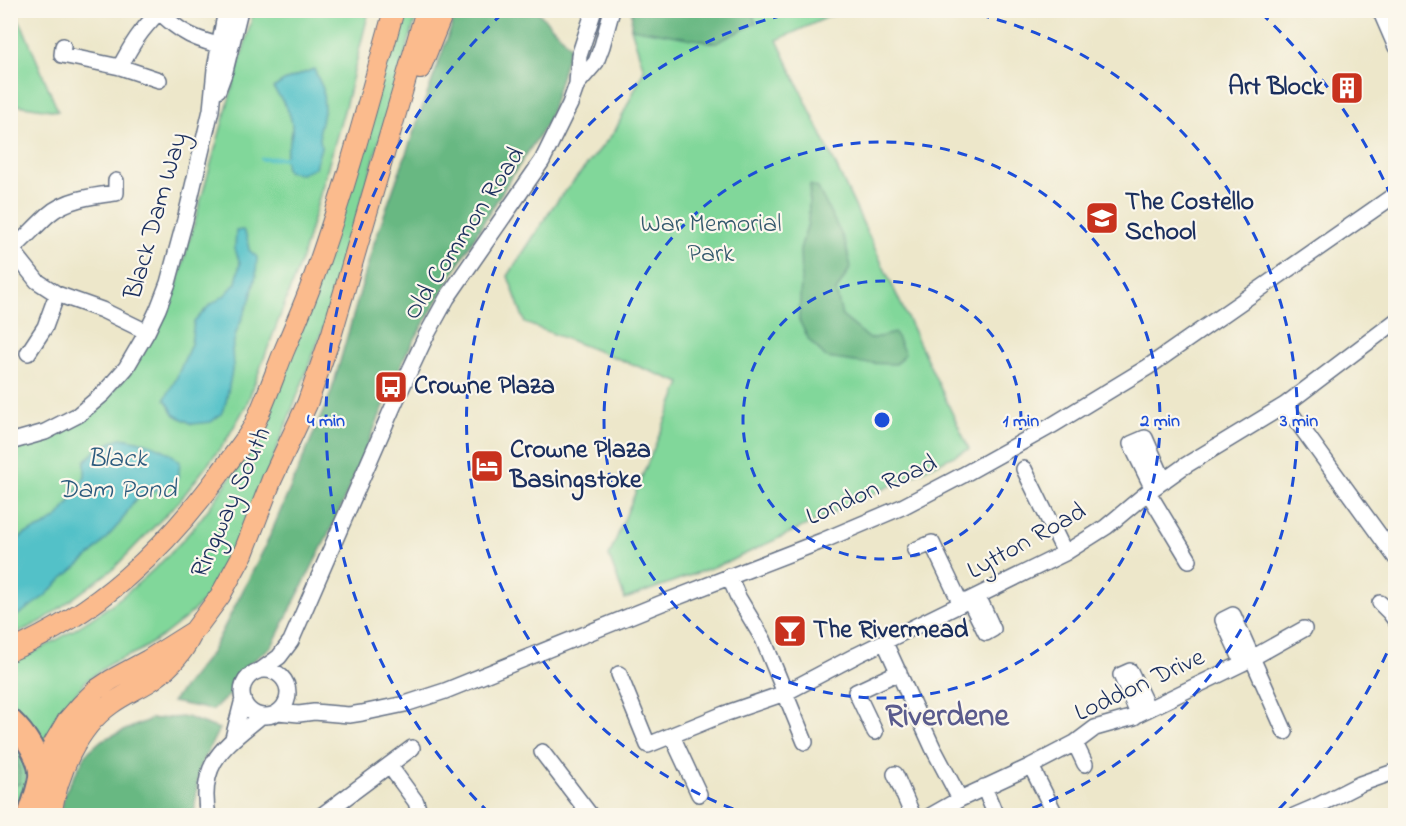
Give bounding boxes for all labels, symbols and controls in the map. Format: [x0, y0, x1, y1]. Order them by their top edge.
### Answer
place label: Art Block [1228, 69, 1325, 107]
building icon: Art Block [1329, 70, 1365, 106]
street label: Black Dam Way [115, 128, 199, 305]
street label: Old Common Road [395, 139, 536, 328]
place label: The Costello School [1125, 184, 1254, 252]
school or university icon: The Costello School [1084, 200, 1120, 236]
park label: War Memorial Park [640, 206, 782, 274]
place label: Crowne Plaza [414, 368, 555, 406]
bus stop icon: Crowne Plaza [373, 369, 409, 405]
text: 4 min [307, 409, 345, 435]
text: 1 min [1003, 409, 1039, 435]
text: 2 min [1139, 409, 1180, 435]
text: 3 min [1279, 409, 1318, 435]
centre of rings [872, 410, 892, 430]
street label: Ringway South [182, 421, 282, 585]
place label: Crowne Plaza Basingstoke [509, 432, 651, 501]
water label: Black Dam Pond [58, 440, 178, 510]
street label: London Road [800, 445, 944, 537]
hotel icon: Crowne Plaza Basingstoke [469, 448, 505, 484]
street label: Lytton Road [961, 493, 1094, 590]
place label: The Rivermead [813, 612, 969, 650]
bar icon: The Rivermead [772, 613, 808, 649]
street label: Loddon Drive [1069, 639, 1212, 733]
district label: Riverdene [885, 694, 1010, 741]

